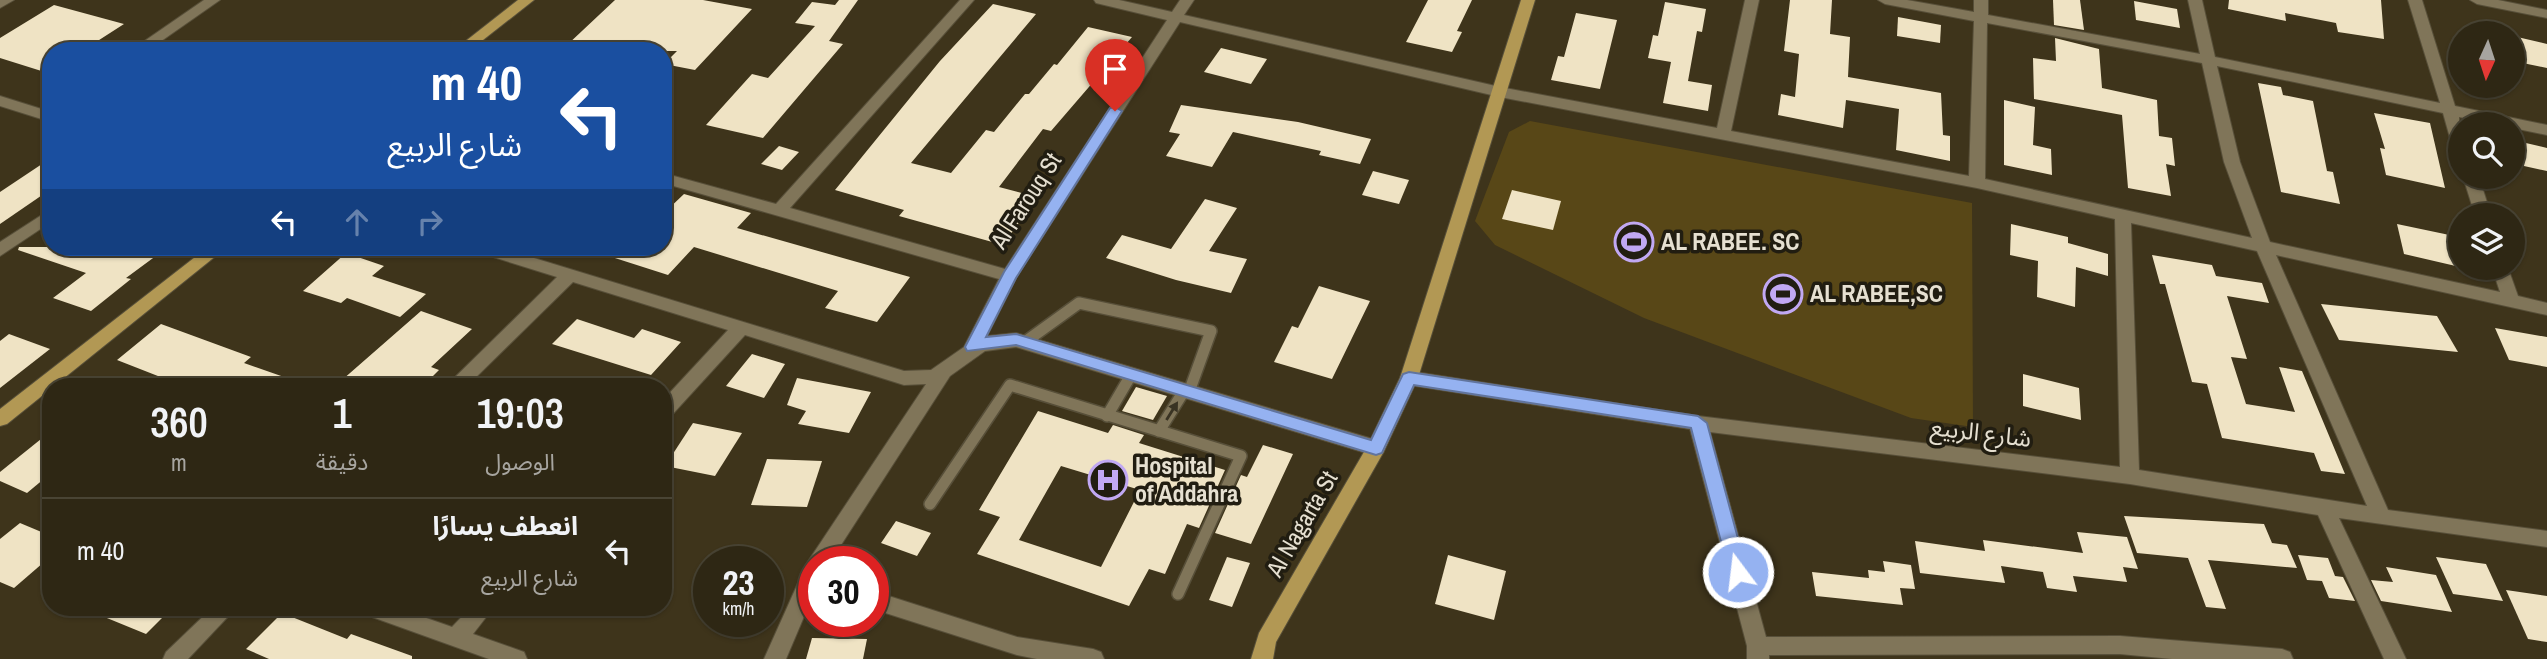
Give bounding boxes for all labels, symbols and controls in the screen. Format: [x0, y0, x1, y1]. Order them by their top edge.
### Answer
north arrow [2448, 21, 2525, 98]
map controls [2448, 21, 2525, 280]
pin [1085, 39, 1145, 111]
text: 40 m [430, 49, 522, 115]
icon: arrive [1096, 50, 1134, 88]
icon: left [546, 70, 637, 161]
button: search [2448, 112, 2525, 189]
text: شارع الربيع [387, 123, 522, 166]
street label: Al Farouq St [982, 146, 1068, 255]
icon: left [265, 203, 303, 241]
icon: ahead [338, 203, 376, 241]
icon: right [411, 203, 449, 241]
button: layers [2448, 203, 2525, 280]
sports icon: AL RABEE. SC [1613, 221, 1655, 263]
place label: AL RABEE. SC [1661, 225, 1800, 257]
sports icon: AL RABEE,SC [1762, 273, 1804, 315]
place label: AL RABEE,SC [1810, 277, 1943, 309]
text: 1 [332, 385, 352, 441]
text: 19:03 [476, 385, 564, 441]
text: 360 [150, 394, 208, 450]
one-way arrow [1165, 402, 1178, 421]
street label: شارع الربيع [1929, 410, 2033, 456]
text: دقيقة [316, 446, 368, 477]
text: الوصول [485, 446, 555, 477]
text: m [171, 447, 187, 478]
place label: Hospital of Addahra [1135, 449, 1238, 509]
hospital icon: Hospital of Addahra [1087, 459, 1129, 501]
street label: Al Nagarta St [1258, 464, 1345, 583]
text: انعطف يسارًا [432, 508, 578, 543]
icon: left [599, 532, 637, 570]
text: 40 m [77, 533, 124, 568]
position arrow [1701, 535, 1775, 609]
speed limit sign: 30 [798, 546, 889, 637]
text: 23 [723, 559, 754, 606]
text: شارع الربيع [481, 562, 578, 593]
text: km/h [723, 596, 755, 621]

